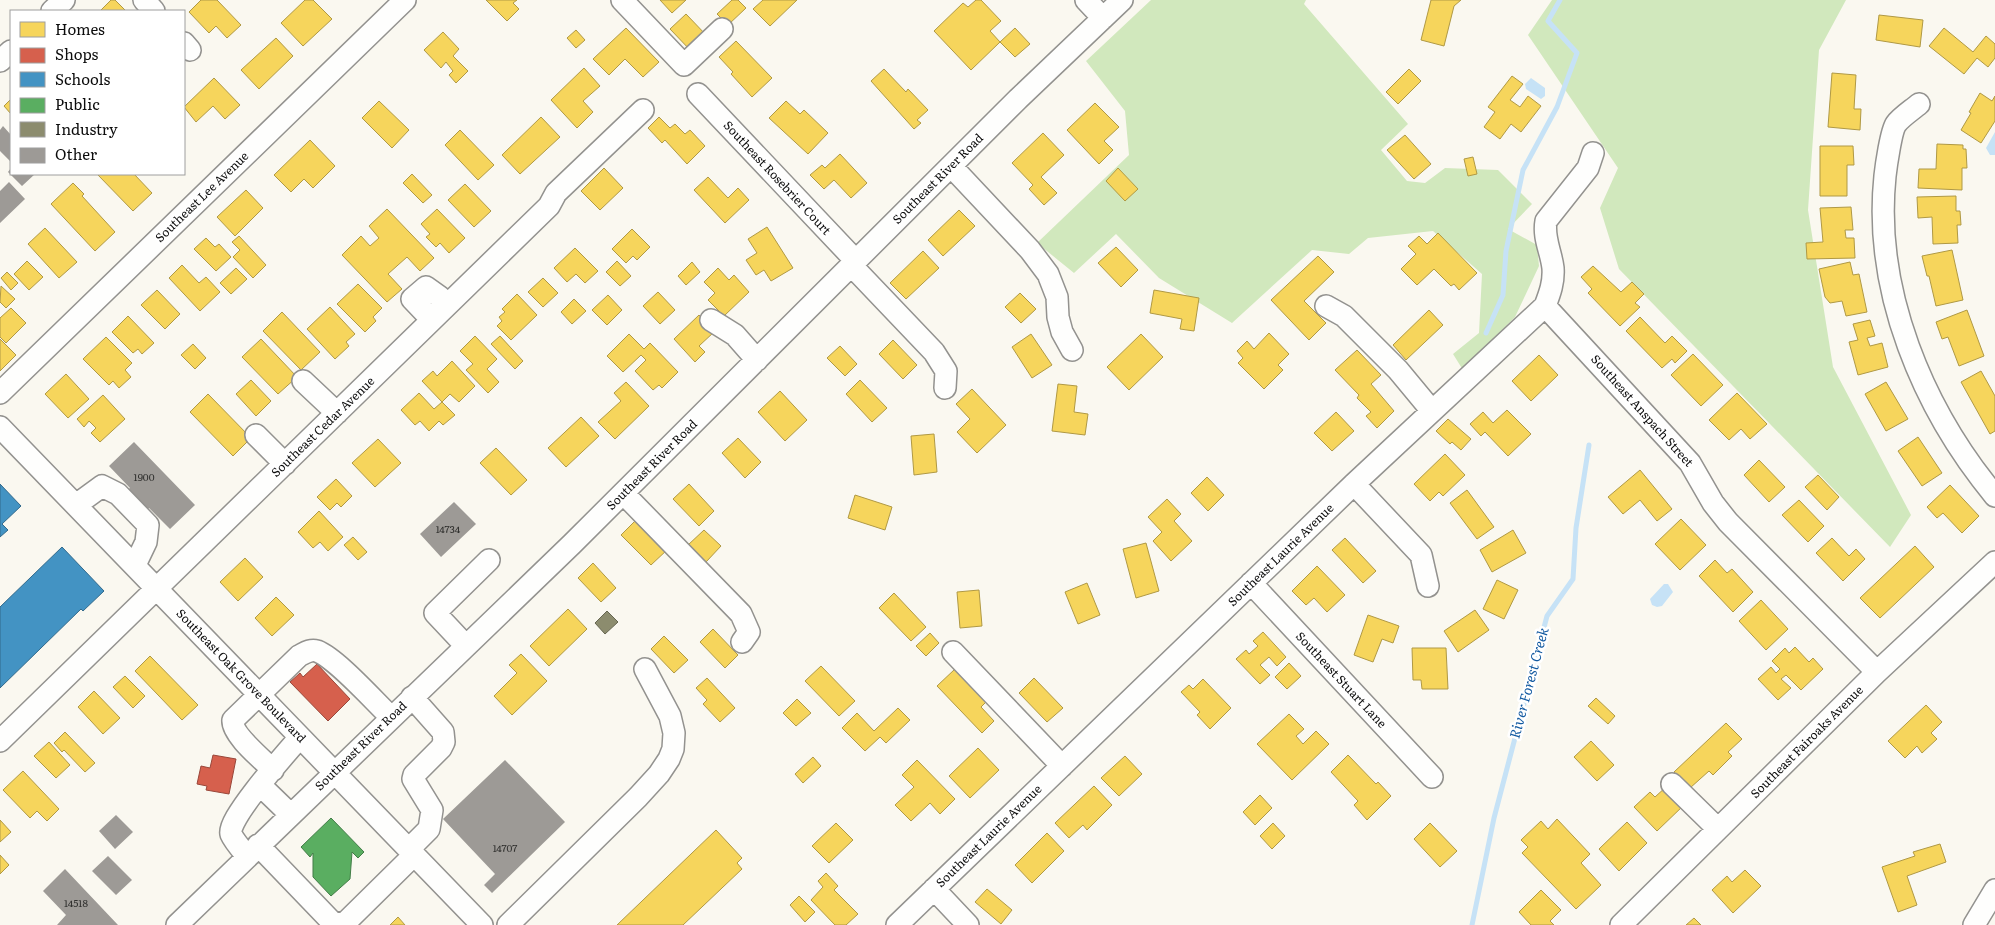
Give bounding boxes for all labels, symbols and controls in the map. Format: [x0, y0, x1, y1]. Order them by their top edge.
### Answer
legend [10, 10, 185, 175]
text: Homes [55, 17, 105, 40]
text: Shops [55, 42, 98, 65]
text: Schools [55, 67, 111, 90]
text: Public [55, 92, 100, 115]
street label: Southeast Rosebrier Court [720, 116, 836, 239]
text: Industry [55, 117, 118, 140]
street label: Southeast River Road [888, 128, 987, 228]
text: Other [55, 142, 97, 165]
street label: Southeast Lee Avenue [150, 147, 252, 246]
street label: Southeast Anspach Street [1587, 350, 1698, 471]
street label: Southeast Cedar Avenue [266, 372, 378, 481]
street label: Southeast River Road [602, 414, 701, 514]
house number: 1900 [134, 469, 155, 484]
street label: Southeast Laurie Avenue [1223, 499, 1337, 610]
house number: 14734 [436, 521, 461, 536]
street label: Southeast Oak Grove Boulevard [173, 604, 311, 747]
water label: River Forest Creek [1504, 625, 1553, 741]
street label: Southeast Stuart Lane [1292, 627, 1391, 732]
street label: Southeast Fairoaks Avenue [1746, 681, 1867, 802]
street label: Southeast River Road [310, 696, 411, 794]
street label: Southeast Laurie Avenue [931, 780, 1045, 891]
house number: 14707 [493, 840, 517, 855]
house number: 14518 [64, 895, 88, 910]

